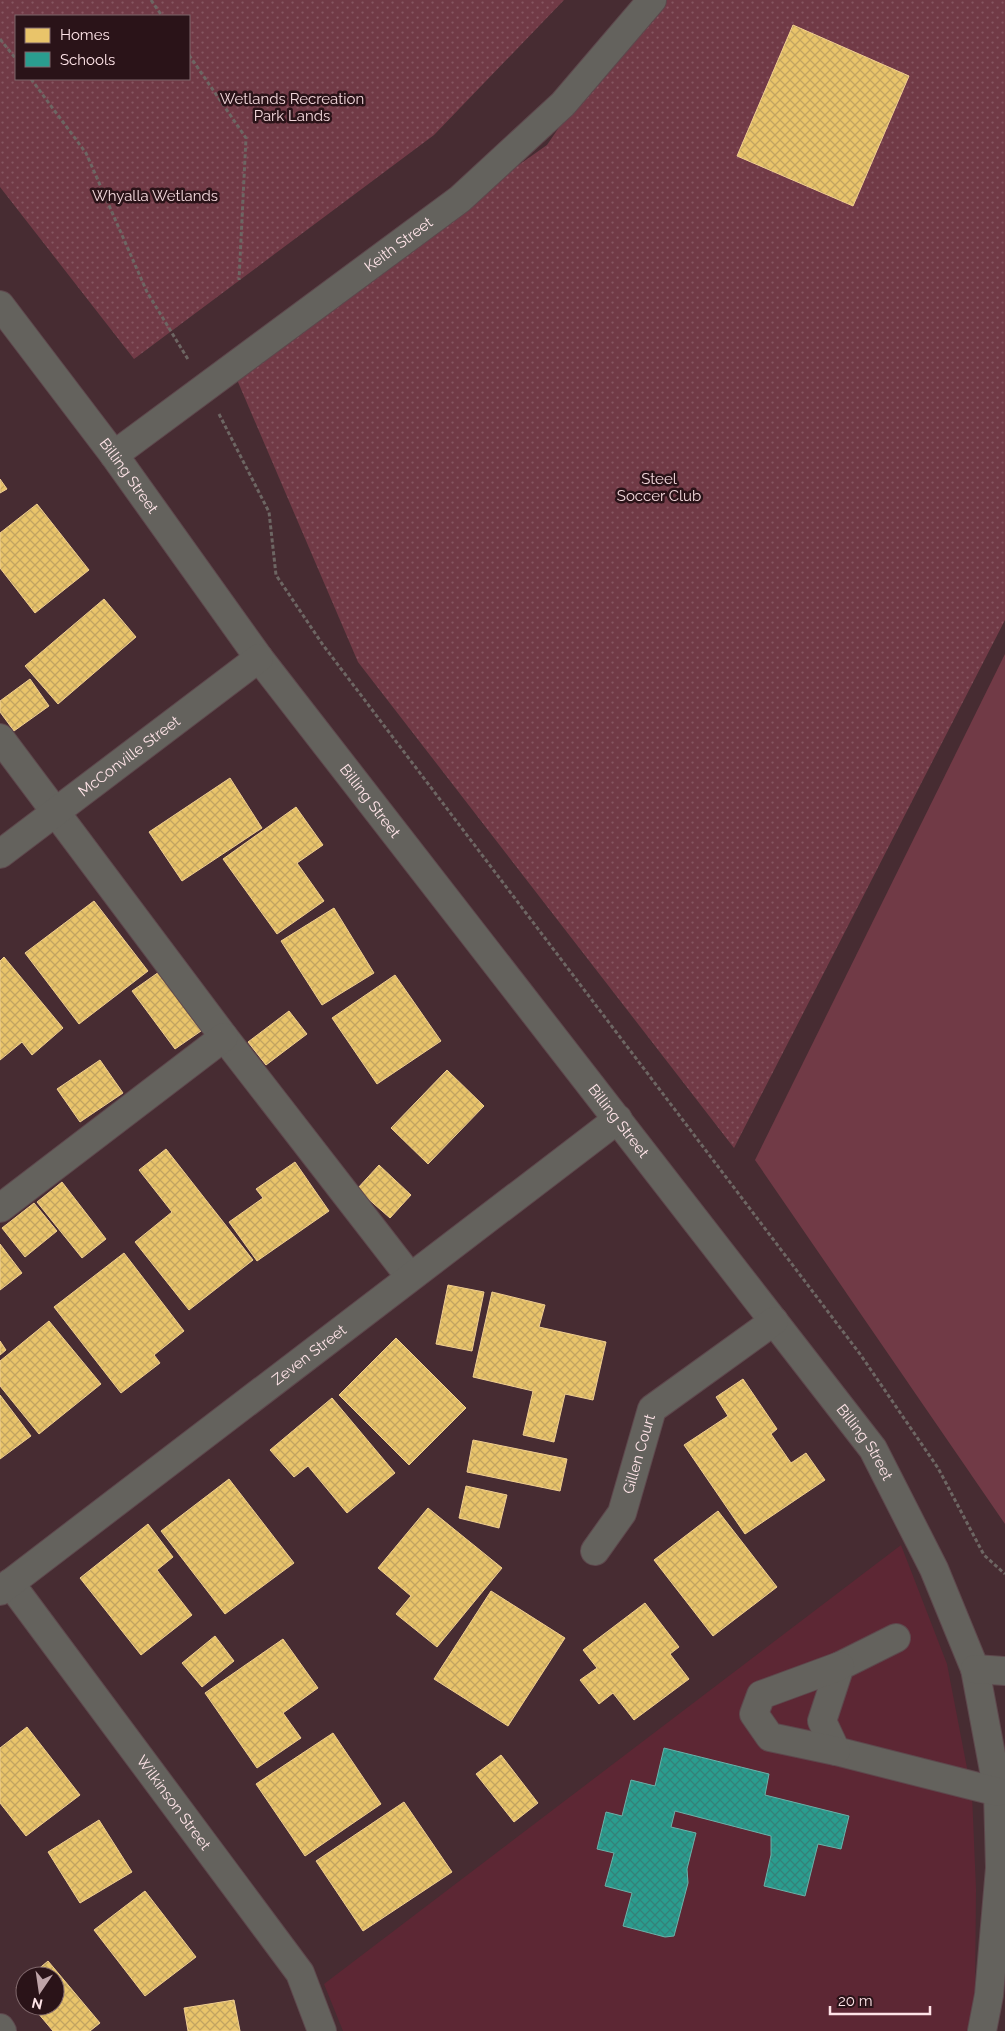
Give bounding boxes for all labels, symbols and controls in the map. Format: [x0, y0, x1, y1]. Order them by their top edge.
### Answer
legend [15, 15, 190, 80]
text: Homes [60, 26, 110, 44]
text: Schools [60, 51, 115, 69]
park label: Wetlands Recreation Park Lands [220, 90, 364, 125]
park label: Whyalla Wetlands [92, 187, 218, 205]
street label: Keith Street [361, 213, 436, 276]
street label: Billing Street [96, 435, 162, 517]
park label: Steel Soccer Club [617, 470, 701, 505]
street label: McConville Street [75, 712, 184, 800]
street label: Billing Street [336, 761, 404, 841]
street label: Billing Street [584, 1081, 653, 1161]
street label: Zeven Street [268, 1321, 350, 1389]
street label: Billing Street [833, 1401, 896, 1483]
street label: Gillen Court [619, 1412, 659, 1496]
street label: Wilkinson Street [132, 1752, 215, 1854]
north arrow [15, 1966, 65, 2016]
scale bar [830, 1984, 930, 2016]
text: 20 m [838, 1992, 873, 2010]
text: N [30, 1995, 44, 2013]

